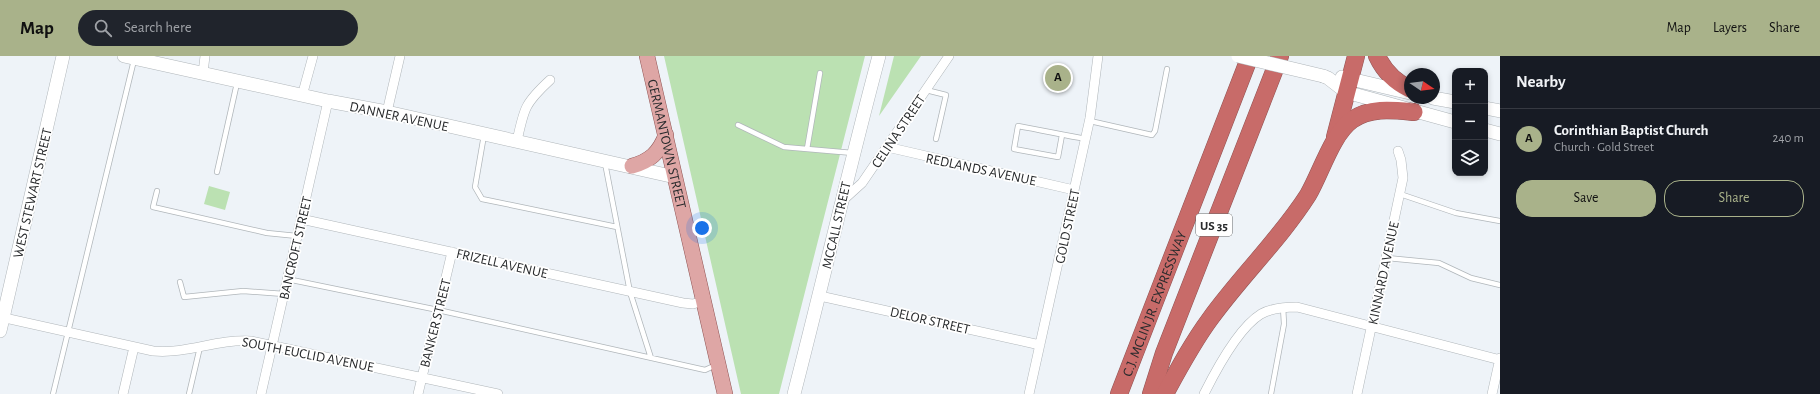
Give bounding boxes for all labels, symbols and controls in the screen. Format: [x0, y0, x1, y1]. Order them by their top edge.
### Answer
search box [78, 10, 358, 46]
icon: search [92, 17, 114, 39]
text: Map [20, 19, 54, 38]
text: Search here [124, 20, 192, 35]
text: Map [1666, 21, 1691, 35]
text: Layers [1713, 21, 1747, 35]
text: Share [1769, 21, 1800, 35]
pin: A [1045, 63, 1071, 93]
north arrow [1404, 68, 1440, 104]
map controls [1452, 68, 1488, 176]
button: + [1452, 68, 1488, 104]
text: Nearby [1516, 73, 1566, 90]
street label: GERMANTOWN STREET [645, 78, 688, 210]
street label: CELINA STREET [869, 92, 928, 171]
street label: DANNER AVENUE [348, 100, 450, 134]
button: − [1452, 104, 1488, 140]
text: Corinthian Baptist Church [1554, 123, 1708, 138]
street label: WEST STEWART STREET [11, 127, 55, 260]
text: A [1525, 132, 1533, 145]
text: 240 m [1772, 132, 1804, 145]
button: layers [1452, 140, 1488, 176]
text: Church · Gold Street [1554, 141, 1654, 154]
street label: REDLANDS AVENUE [924, 151, 1038, 189]
street label: MCCALL STREET [820, 180, 854, 270]
button: Save [1516, 180, 1656, 217]
button: Share [1664, 180, 1804, 217]
street label: GOLD STREET [1053, 188, 1083, 265]
street label: BANCROFT STREET [277, 195, 315, 301]
road number: US 35 [1196, 214, 1232, 236]
your location [692, 218, 712, 238]
street label: KINNARD AVENUE [1366, 220, 1402, 326]
street label: C.J. MCLIN JR. EXPRESSWAY [1121, 229, 1190, 378]
street label: FRIZELL AVENUE [455, 247, 549, 281]
street label: BANKER STREET [418, 277, 454, 369]
street label: DELOR STREET [889, 305, 971, 337]
street label: SOUTH EUCLID AVENUE [241, 335, 375, 375]

